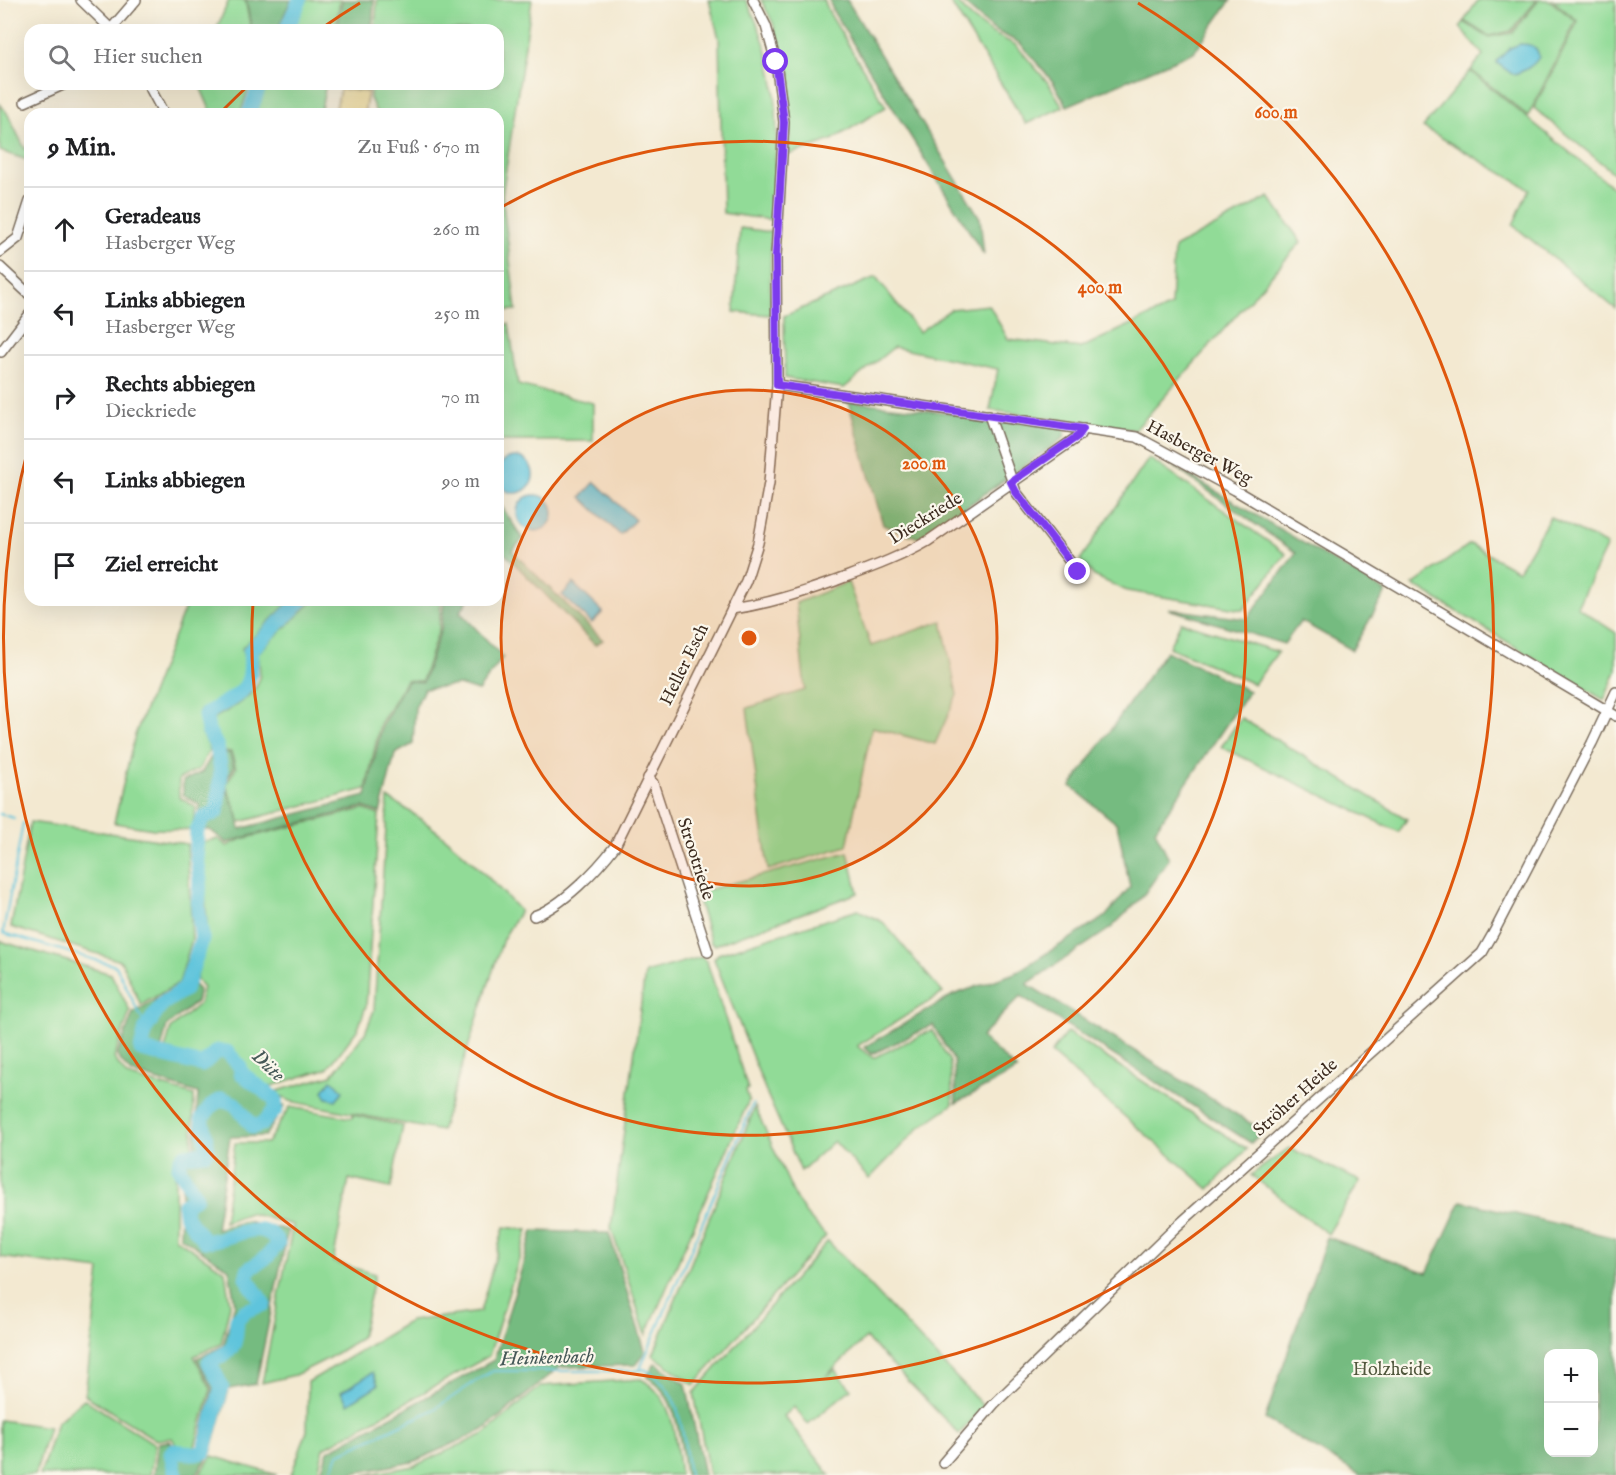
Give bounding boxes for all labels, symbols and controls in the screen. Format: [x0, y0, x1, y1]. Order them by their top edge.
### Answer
search box [24, 24, 504, 90]
icon: search [45, 41, 78, 74]
text: Hier suchen [93, 43, 203, 71]
route start [762, 48, 788, 74]
text: 600 m [1254, 102, 1298, 125]
text: 9 Min. [48, 131, 116, 164]
text: Zu Fuß · 670 m [357, 135, 480, 160]
text: Geradeaus [105, 203, 201, 231]
icon: ahead [48, 213, 81, 246]
text: 260 m [433, 217, 480, 242]
text: Hasberger Weg [105, 231, 235, 256]
text: 400 m [1078, 277, 1122, 300]
text: Links abbiegen [105, 287, 245, 315]
icon: left [48, 297, 81, 330]
text: 250 m [434, 301, 480, 326]
text: Hasberger Weg [105, 315, 235, 340]
text: Rechts abbiegen [105, 371, 255, 399]
icon: right [48, 381, 81, 414]
text: 70 m [441, 385, 480, 410]
text: Dieckriede [105, 399, 196, 424]
street label: Hasberger Weg [1142, 415, 1256, 491]
text: 200 m [902, 453, 946, 476]
icon: left [48, 465, 81, 498]
text: Links abbiegen [105, 467, 245, 495]
text: 90 m [442, 469, 480, 494]
street label: Dieckriede [885, 487, 967, 551]
icon: arrive [48, 549, 81, 582]
text: Ziel erreicht [105, 551, 218, 579]
route end [1064, 558, 1090, 584]
street label: Heller Esch [655, 620, 715, 710]
centre of rings [739, 628, 759, 648]
street label: Strootriede [671, 815, 719, 903]
water label: Düte [246, 1044, 290, 1088]
street label: Ströher Heide [1249, 1054, 1343, 1142]
water label: Heinkenbach [499, 1344, 595, 1372]
map controls [1544, 1349, 1598, 1457]
button: + [1544, 1349, 1598, 1403]
park label: Holzheide [1353, 1359, 1431, 1382]
button: − [1544, 1403, 1598, 1457]

